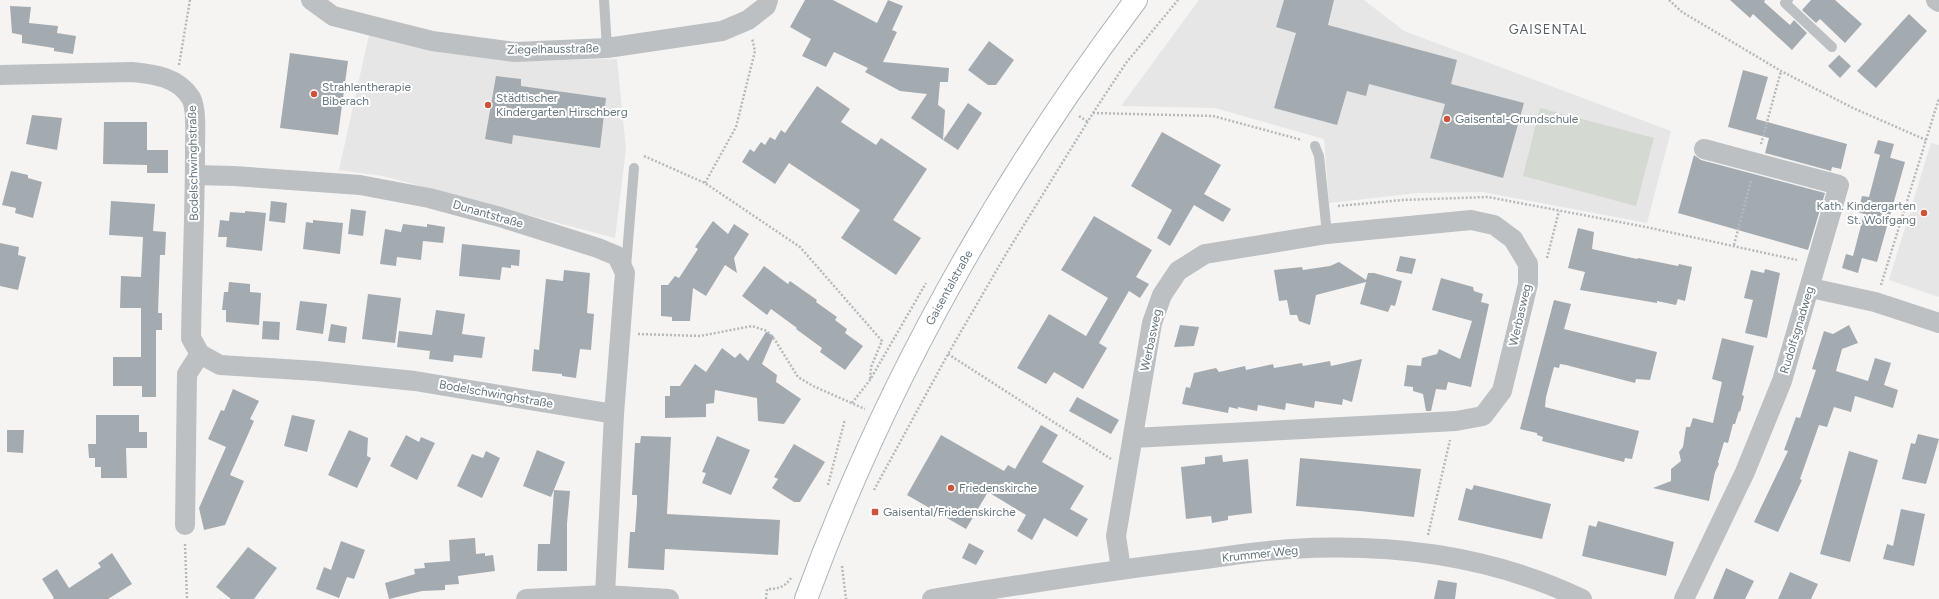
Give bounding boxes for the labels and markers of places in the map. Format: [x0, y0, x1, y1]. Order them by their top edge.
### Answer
place label: Strahlentherapie Biberach [322, 80, 412, 108]
marker: Strahlentherapie Biberach [309, 89, 319, 99]
place label: Städtischer Kindergarten Hirschberg [496, 91, 628, 119]
marker: Städtischer Kindergarten Hirschberg [483, 100, 493, 110]
place label: Gaisental-Grundschule [1455, 112, 1579, 126]
marker: Gaisental-Grundschule [1442, 114, 1452, 124]
place label: Kath. Kindergarten St. Wolfgang [1817, 199, 1916, 227]
marker: Kath. Kindergarten St. Wolfgang [1919, 208, 1929, 218]
place label: Friedenskirche [959, 481, 1038, 495]
marker: Friedenskirche [946, 483, 956, 493]
place label: Gaisental/Friedenskirche [883, 505, 1016, 519]
marker: Gaisental/Friedenskirche [870, 507, 880, 517]

